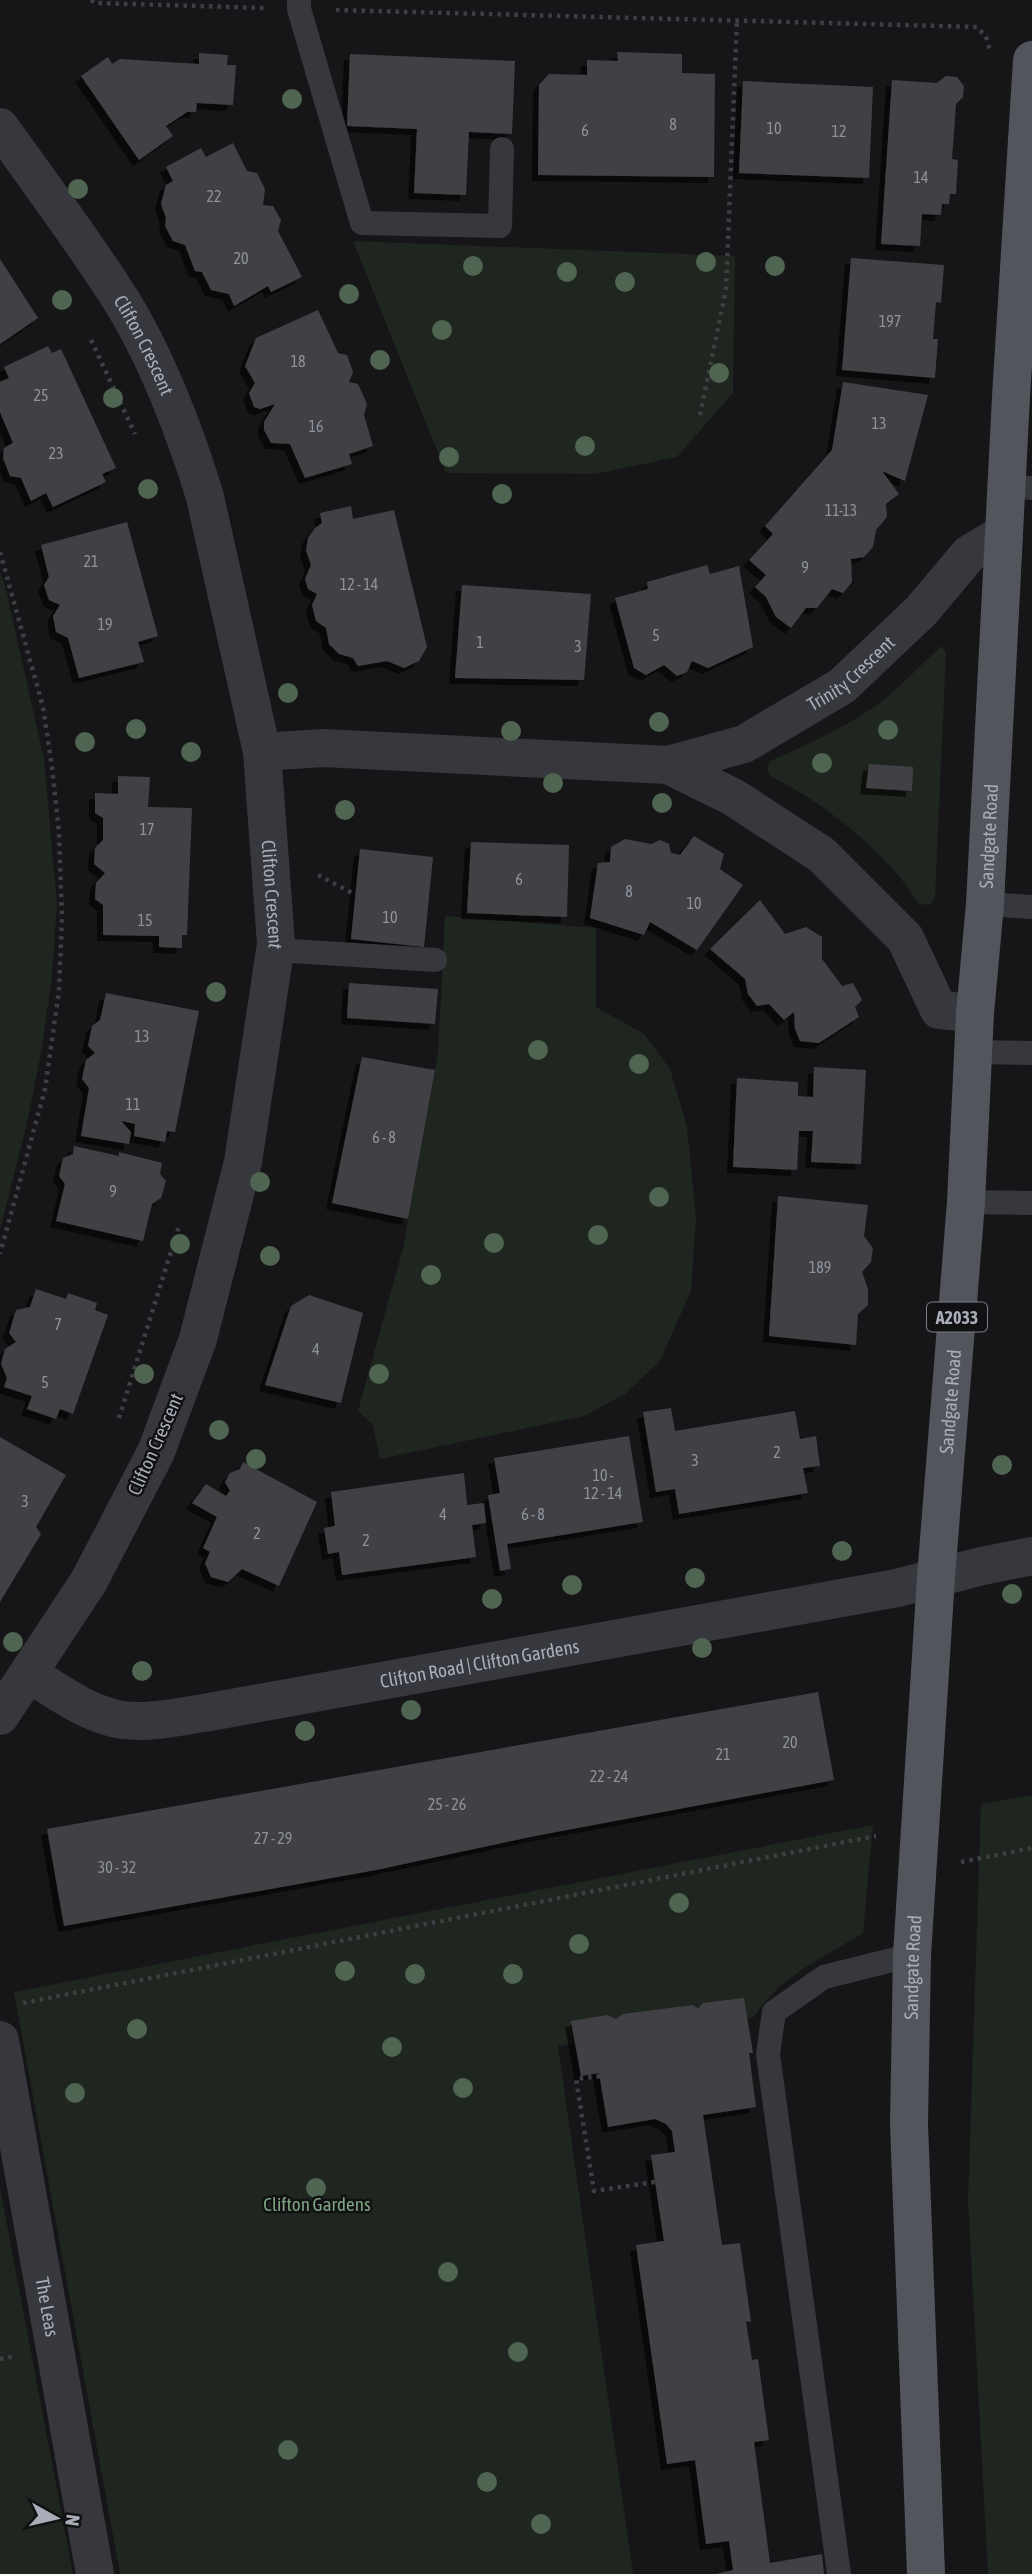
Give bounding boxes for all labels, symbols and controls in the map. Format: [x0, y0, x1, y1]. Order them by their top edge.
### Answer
house number: 8 [669, 115, 677, 133]
house number: 10 [766, 119, 782, 137]
house number: 6 [581, 121, 589, 139]
house number: 12 [831, 122, 847, 140]
house number: 14 [913, 168, 929, 186]
house number: 22 [206, 187, 222, 205]
house number: 20 [233, 249, 249, 267]
street label: Clifton Crescent [110, 291, 178, 398]
house number: 197 [879, 312, 901, 330]
house number: 18 [290, 352, 306, 370]
house number: 25 [33, 386, 49, 404]
house number: 13 [871, 414, 887, 432]
house number: 16 [308, 417, 324, 435]
house number: 23 [48, 444, 64, 462]
house number: 11-13 [825, 501, 857, 519]
house number: 21 [83, 552, 99, 570]
house number: 9 [801, 558, 809, 576]
house number: 12 - 14 [340, 575, 378, 593]
house number: 19 [97, 615, 113, 633]
house number: 5 [652, 626, 660, 644]
street label: Trinity Crescent [803, 631, 899, 715]
house number: 1 [476, 633, 484, 651]
house number: 3 [574, 637, 582, 655]
street label: Sandgate Road [975, 783, 1002, 889]
house number: 17 [139, 820, 155, 838]
street label: Clifton Crescent [257, 839, 287, 951]
house number: 6 [515, 870, 523, 888]
house number: 8 [625, 882, 633, 900]
house number: 10 [686, 894, 702, 912]
house number: 10 [382, 908, 398, 926]
house number: 15 [137, 911, 153, 929]
house number: 13 [134, 1027, 150, 1045]
house number: 11 [125, 1095, 141, 1113]
house number: 6 - 8 [372, 1128, 396, 1146]
house number: 9 [109, 1182, 117, 1200]
house number: 189 [809, 1258, 831, 1276]
road number: A2033 [927, 1302, 987, 1332]
house number: 7 [54, 1315, 62, 1333]
house number: 4 [312, 1340, 320, 1358]
street label: Sandgate Road [935, 1349, 965, 1455]
house number: 5 [41, 1373, 49, 1391]
street label: Clifton Crescent [123, 1390, 187, 1498]
house number: 2 [773, 1443, 781, 1461]
house number: 3 [691, 1451, 699, 1469]
house number: 10 - 12 - 14 [584, 1466, 622, 1502]
house number: 3 [21, 1492, 29, 1510]
house number: 4 [439, 1505, 447, 1523]
house number: 6 - 8 [521, 1505, 545, 1523]
house number: 2 [253, 1524, 261, 1542]
house number: 2 [362, 1531, 370, 1549]
street label: Clifton Road | Clifton Gardens [378, 1635, 581, 1692]
house number: 20 [782, 1733, 798, 1751]
house number: 21 [715, 1745, 731, 1763]
house number: 22 - 24 [590, 1767, 628, 1785]
house number: 25 - 26 [428, 1795, 466, 1813]
house number: 27 - 29 [254, 1829, 292, 1847]
house number: 30 - 32 [98, 1858, 136, 1876]
street label: Sandgate Road [900, 1914, 926, 2020]
park label: Clifton Gardens [263, 2193, 371, 2215]
street label: The Leas [31, 2275, 64, 2339]
north arrow [21, 2483, 91, 2553]
text: N [61, 2513, 85, 2527]

